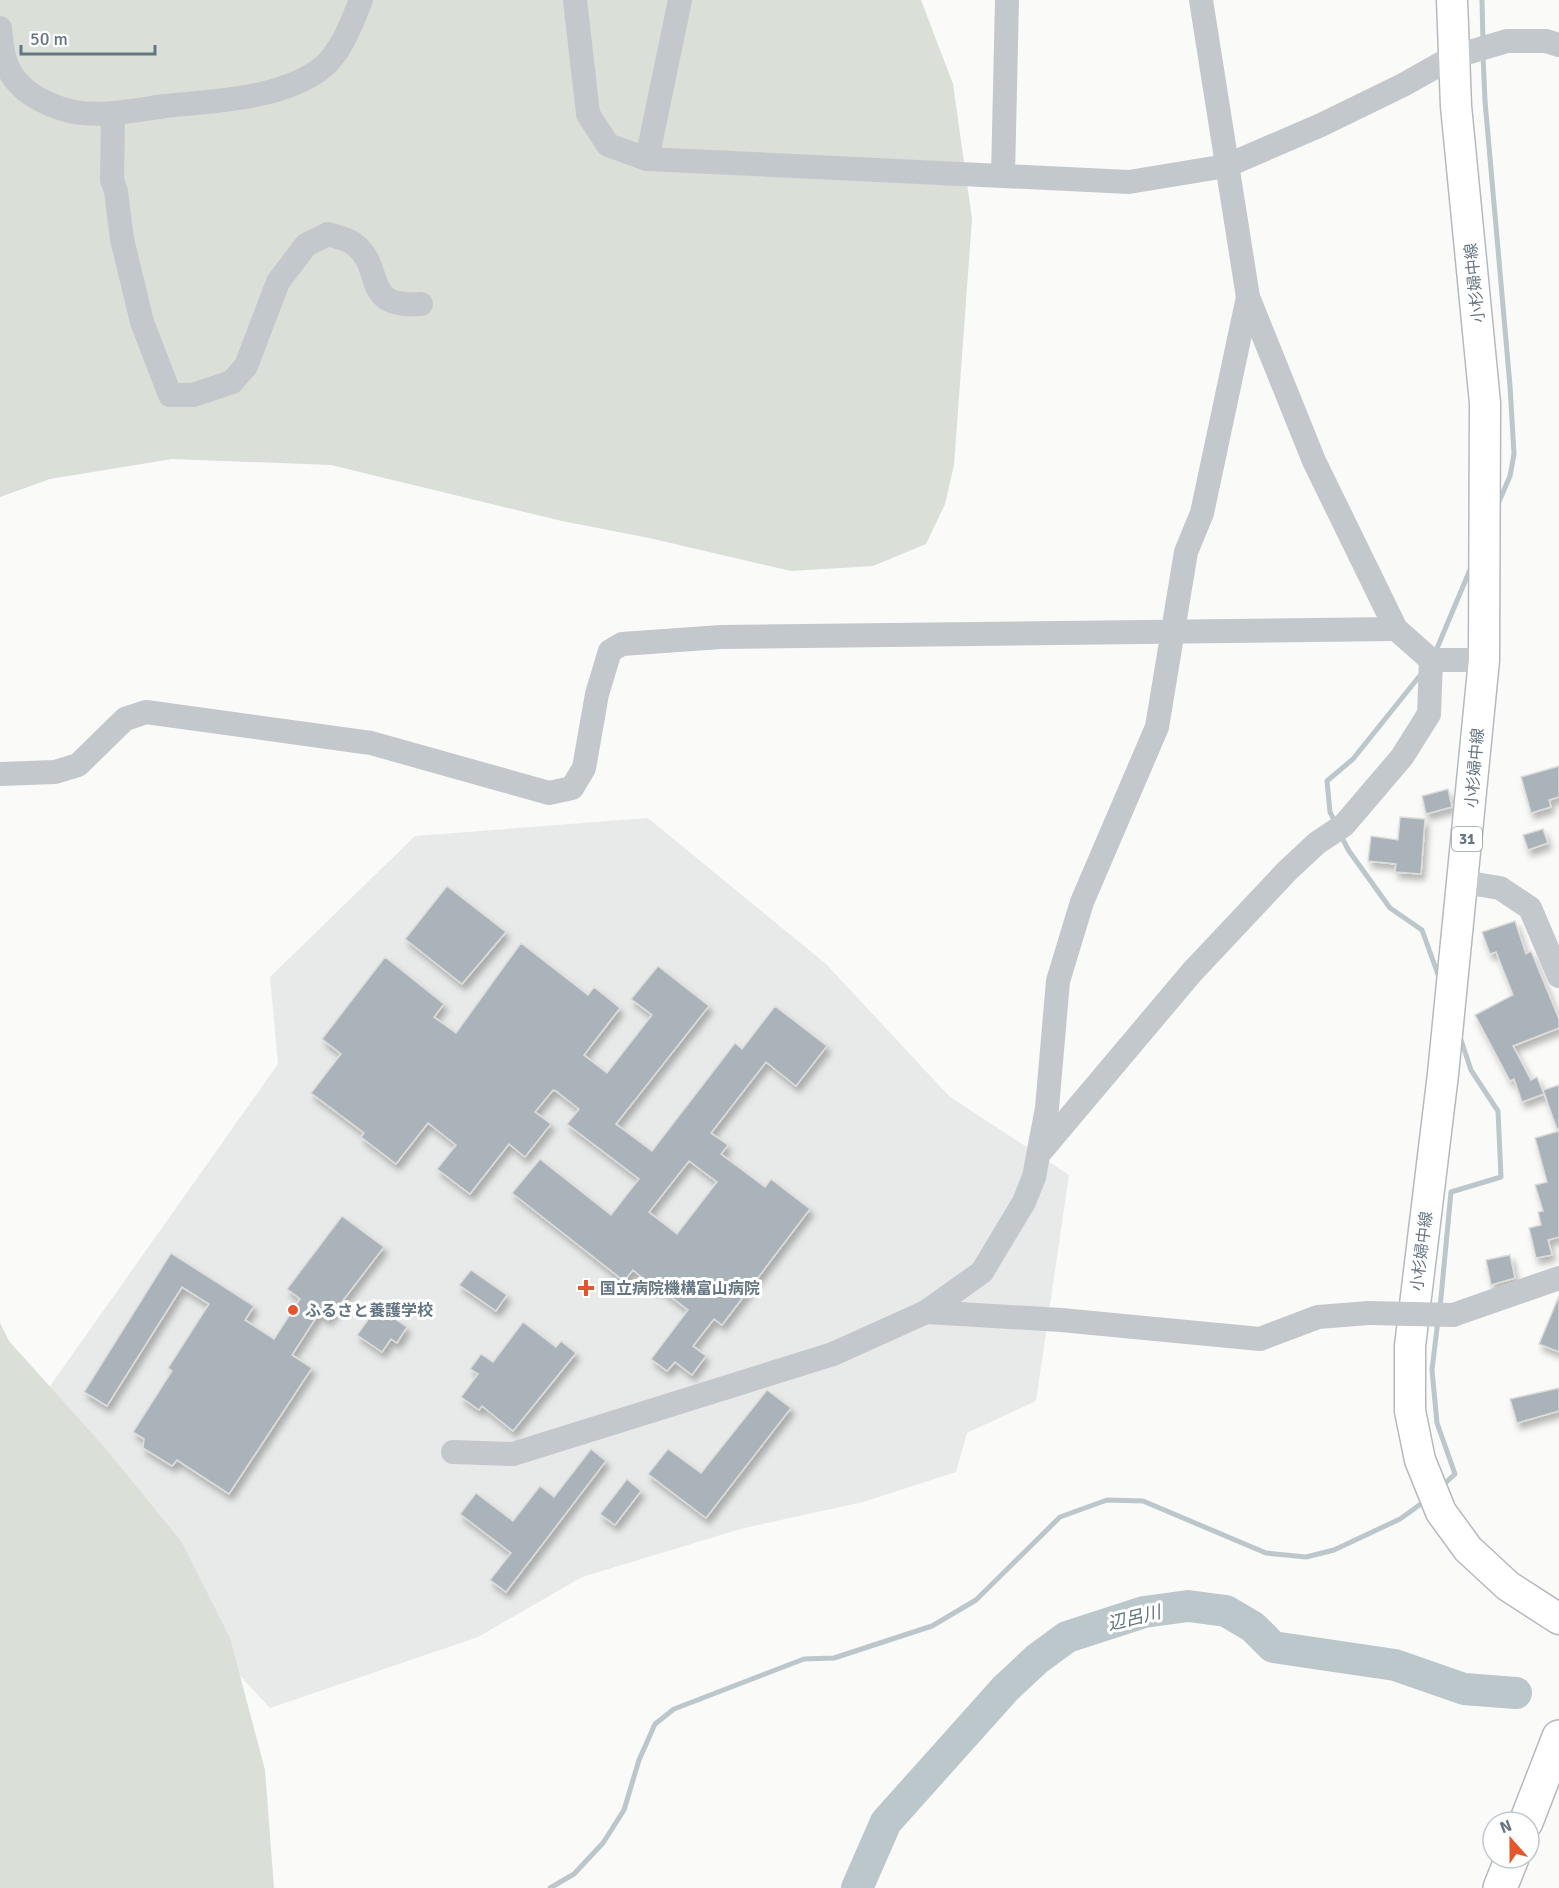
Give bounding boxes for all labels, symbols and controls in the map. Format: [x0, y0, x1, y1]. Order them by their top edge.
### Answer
scale bar [21, 18, 154, 56]
text: 50 m [30, 28, 68, 50]
street label: 小杉婦中線 [1461, 242, 1489, 324]
street label: 小杉婦中線 [1462, 727, 1488, 809]
road number: 31 [1452, 827, 1482, 851]
street label: 小杉婦中線 [1407, 1210, 1437, 1292]
marker: 国立病院機構富山病院 [577, 1279, 595, 1297]
place label: 国立病院機構富山病院 [600, 1279, 760, 1299]
place label: ふるさと養護学校 [305, 1301, 433, 1321]
marker: ふるさと養護学校 [286, 1303, 300, 1317]
water label: 辺呂川 [1105, 1600, 1165, 1635]
north arrow [1481, 1810, 1541, 1870]
text: N [1497, 1816, 1515, 1838]

